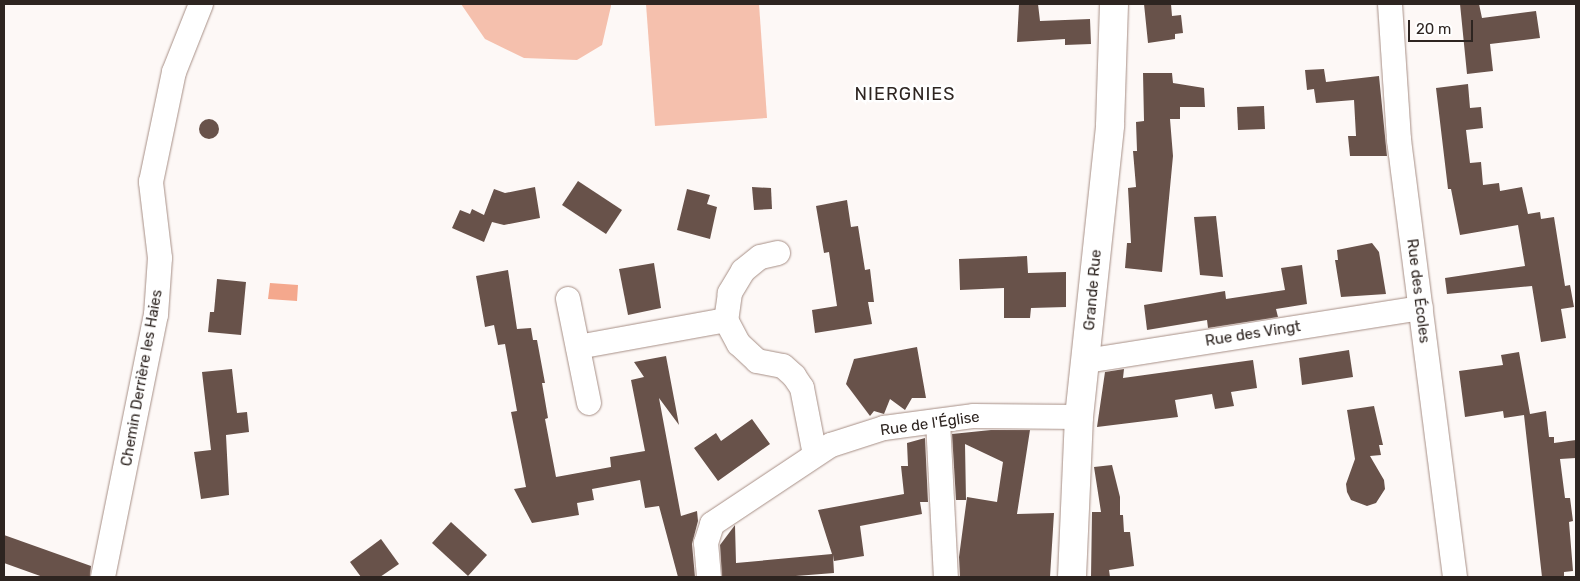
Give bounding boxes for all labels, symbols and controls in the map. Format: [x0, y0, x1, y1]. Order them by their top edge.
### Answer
scale bar [1410, 10, 1475, 42]
text: 20 m [1416, 20, 1451, 38]
district label: NIERGNIES [853, 83, 957, 105]
street label: Rue des Écoles [1403, 238, 1433, 344]
street label: Grande Rue [1080, 249, 1106, 331]
street label: Chemin Derrière les Haies [118, 288, 166, 468]
street label: Rue des Vingt [1204, 318, 1302, 350]
street label: Rue de l'Église [879, 408, 981, 440]

